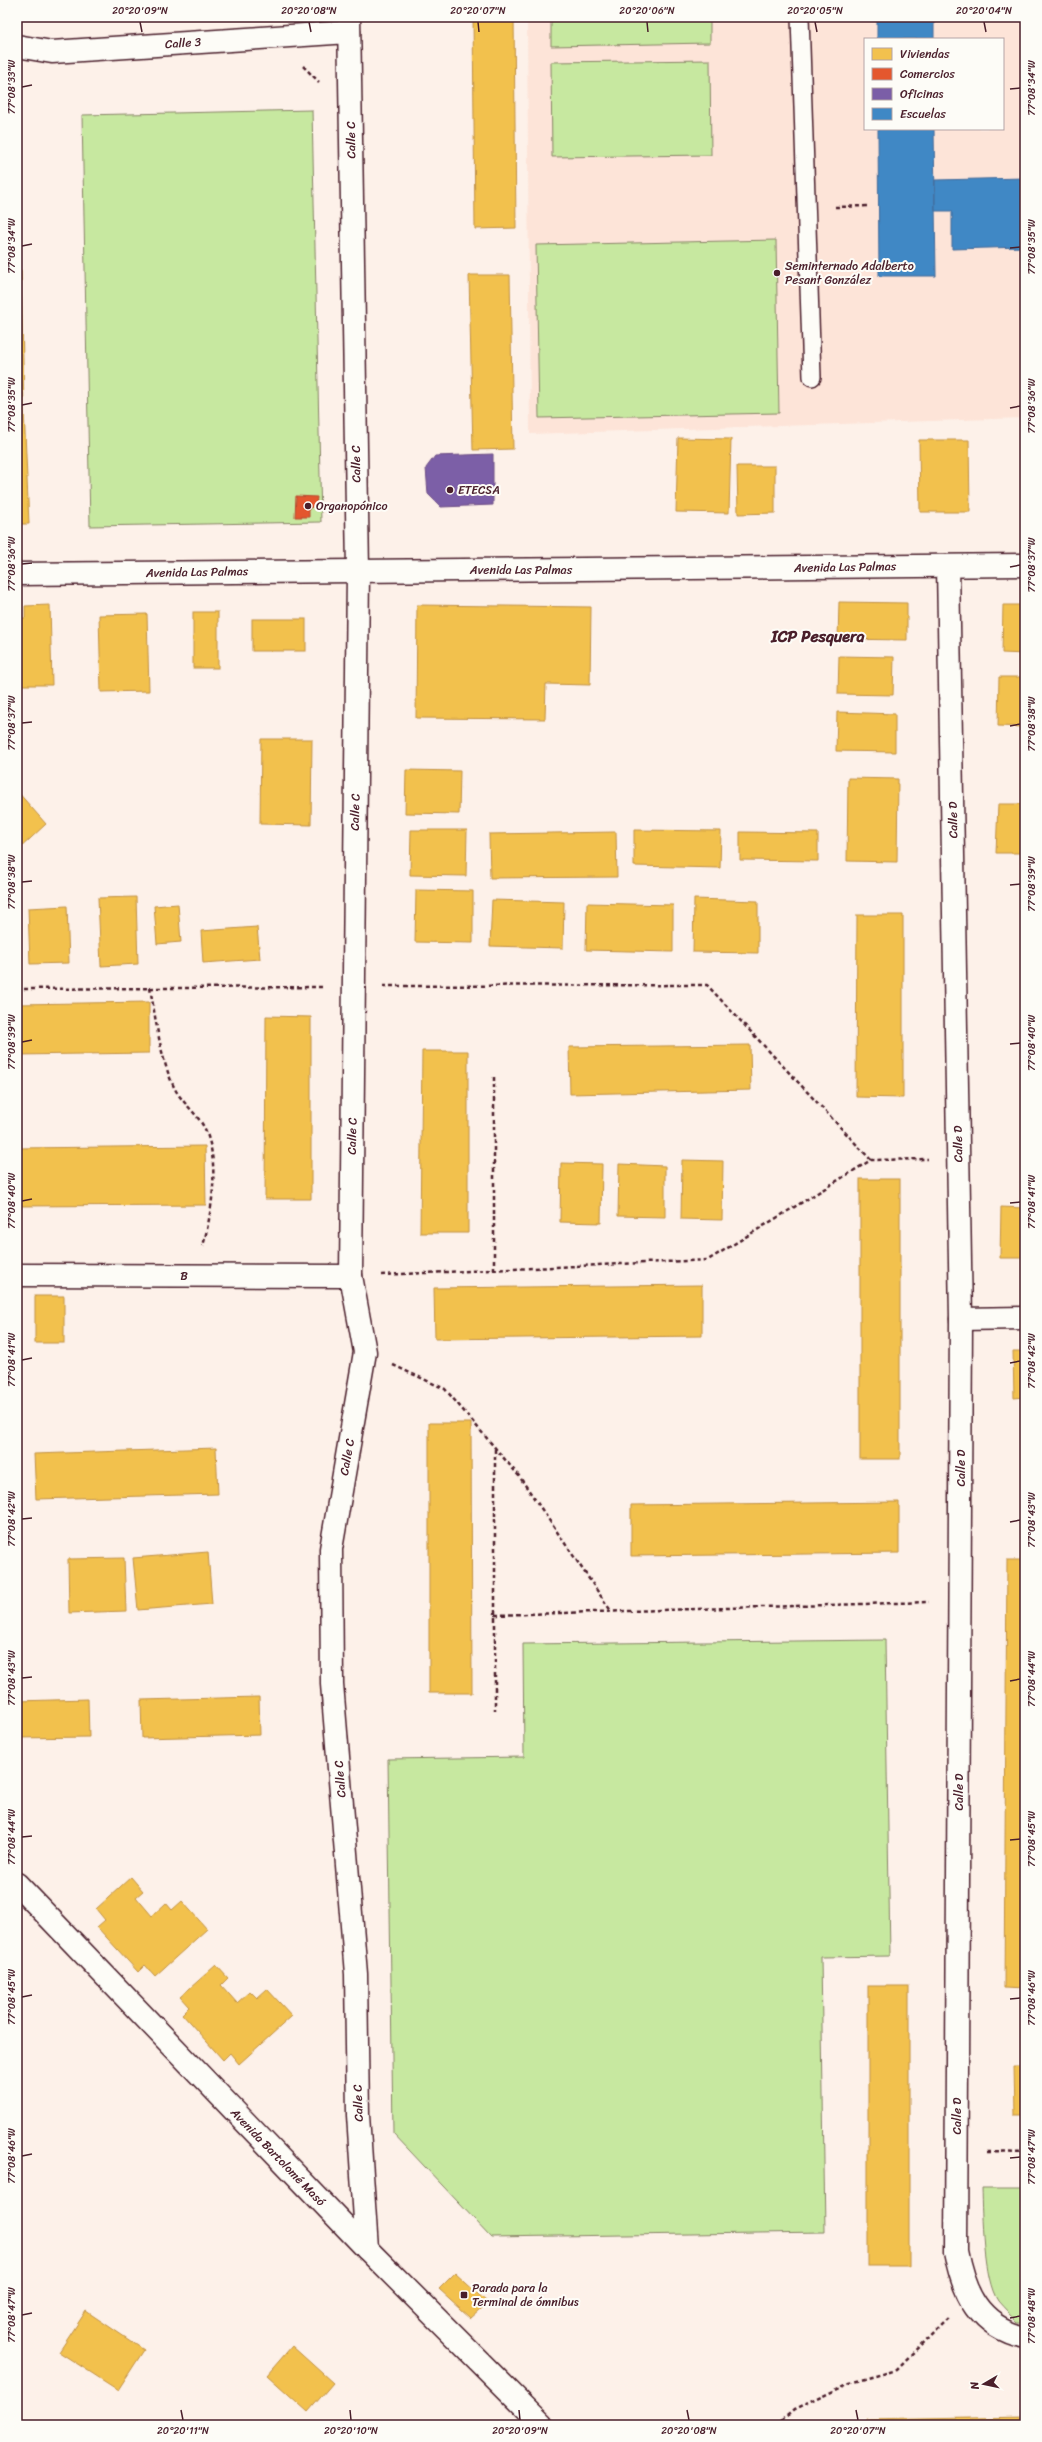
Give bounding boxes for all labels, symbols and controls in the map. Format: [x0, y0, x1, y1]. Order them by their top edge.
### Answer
text: 20°20'09"N [112, 2, 168, 20]
text: 20°20'08"N [281, 2, 337, 20]
text: 20°20'07"N [450, 2, 506, 20]
text: 20°20'06"N [619, 2, 675, 20]
text: 20°20'05"N [787, 2, 843, 20]
text: 20°20'04"N [956, 2, 1012, 20]
street label: Calle 3 [164, 31, 202, 55]
legend [864, 38, 1004, 130]
text: Viviendas [900, 43, 950, 65]
text: 77°08'33"W [3, 59, 21, 114]
text: 77°08'34"W [1023, 60, 1041, 116]
text: Comercios [900, 63, 955, 85]
text: Oficinas [900, 83, 943, 105]
text: Escuelas [900, 103, 946, 125]
street label: Calle C [340, 121, 362, 159]
text: 77°08'34"W [3, 218, 21, 274]
text: 77°08'35"W [1023, 219, 1041, 275]
place label: Seminternado Adalberto Pesant González [785, 255, 914, 291]
marker: Seminternado Adalberto Pesant González [772, 268, 782, 278]
text: 77°08'35"W [3, 377, 21, 433]
text: 77°08'36"W [1023, 378, 1041, 433]
street label: Calle C [345, 445, 367, 483]
place label: ETECSA [458, 479, 500, 501]
marker: ETECSA [445, 485, 455, 495]
place label: Organopónico [316, 495, 388, 517]
marker: Organopónico [303, 501, 313, 511]
text: 77°08'36"W [3, 536, 21, 591]
text: 77°08'37"W [1023, 537, 1041, 592]
street label: Avenida Las Palmas [793, 555, 897, 579]
street label: Avenida Las Palmas [469, 559, 573, 581]
street label: Avenida Las Palmas [145, 560, 249, 584]
district label: ICP Pesquera [770, 622, 865, 651]
text: 77°08'37"W [3, 695, 21, 750]
text: 77°08'38"W [1023, 696, 1041, 752]
street label: Calle C [344, 793, 366, 831]
street label: Calle D [942, 801, 964, 839]
text: 77°08'38"W [3, 854, 21, 910]
text: 77°08'39"W [1023, 856, 1041, 912]
text: 77°08'39"W [3, 1014, 21, 1070]
text: 77°08'40"W [1023, 1015, 1041, 1071]
street label: Calle C [341, 1117, 363, 1155]
street label: Calle D [947, 1125, 969, 1163]
text: 77°08'40"W [3, 1173, 21, 1229]
text: 77°08'41"W [1023, 1175, 1041, 1229]
street label: B [180, 1265, 188, 1287]
text: 77°08'41"W [3, 1333, 21, 1387]
text: 77°08'42"W [1023, 1333, 1041, 1389]
street label: Calle C [333, 1436, 361, 1477]
street label: Calle D [950, 1449, 972, 1486]
text: 77°08'42"W [3, 1491, 21, 1547]
text: 77°08'43"W [1023, 1492, 1041, 1548]
text: 77°08'43"W [3, 1650, 21, 1706]
text: 77°08'44"W [1023, 1651, 1041, 1707]
street label: Calle C [327, 1759, 353, 1798]
street label: Calle D [948, 1773, 970, 1810]
text: 77°08'44"W [3, 1809, 21, 1865]
text: 77°08'45"W [1023, 1811, 1041, 1867]
text: 77°08'45"W [3, 1969, 21, 2025]
text: 77°08'46"W [1023, 1970, 1041, 2026]
street label: Calle C [346, 2084, 370, 2122]
street label: Calle D [946, 2097, 968, 2134]
street label: Avenida Bartolomé Masó [224, 2102, 332, 2212]
text: 77°08'46"W [3, 2128, 21, 2184]
text: 77°08'47"W [1023, 2129, 1041, 2185]
place label: Parada para la Terminal de ómnibus [472, 2277, 579, 2313]
text: 77°08'47"W [3, 2287, 21, 2343]
text: 77°08'48"W [1023, 2288, 1041, 2344]
marker: Parada para la Terminal de ómnibus [459, 2290, 469, 2300]
north arrow [964, 2364, 1004, 2404]
text: N [965, 2380, 985, 2392]
text: 20°20'11"N [157, 2422, 209, 2440]
text: 20°20'10"N [324, 2422, 378, 2440]
text: 20°20'09"N [492, 2422, 548, 2440]
text: 20°20'08"N [661, 2422, 717, 2440]
text: 20°20'07"N [830, 2422, 886, 2440]

